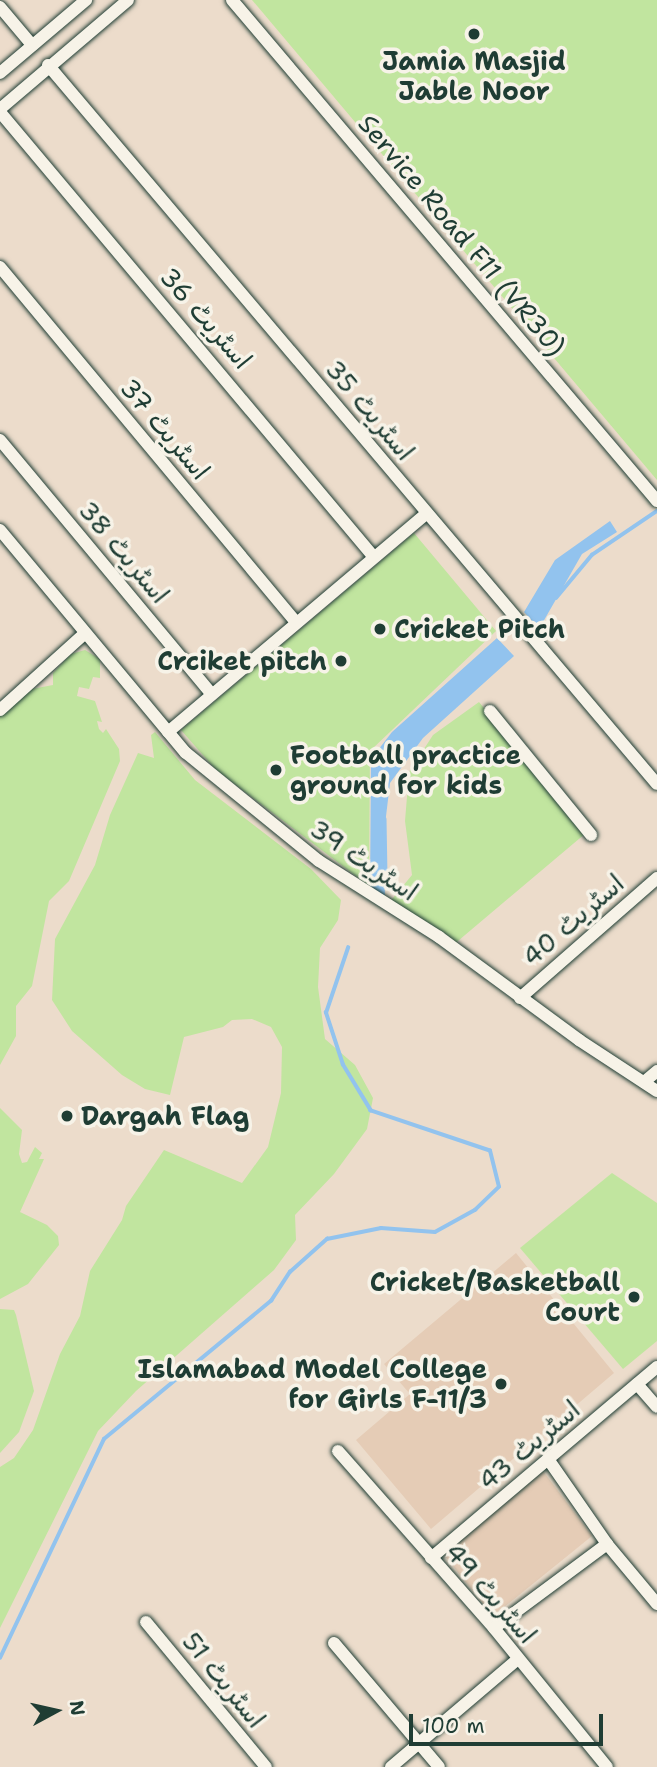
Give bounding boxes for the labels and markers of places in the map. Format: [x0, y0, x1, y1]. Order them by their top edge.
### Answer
marker: Jamia Masjid Jable Noor [466, 26, 482, 42]
place label: Jamia Masjid Jable Noor [382, 45, 566, 106]
place label: Cricket Pitch [394, 613, 565, 645]
marker: Cricket Pitch [372, 621, 388, 637]
place label: Crciket pitch [157, 645, 327, 677]
marker: Crciket pitch [333, 653, 349, 669]
place label: Football practice ground for kids [290, 739, 521, 800]
marker: Football practice ground for kids [268, 762, 284, 778]
place label: Dargah Flag [81, 1100, 249, 1132]
marker: Dargah Flag [59, 1108, 75, 1124]
place label: Cricket/Basketball Court [370, 1266, 620, 1328]
marker: Cricket/Basketball Court [626, 1289, 642, 1305]
place label: Islamabad Model College for Girls F-11/3 [138, 1353, 487, 1414]
marker: Islamabad Model College for Girls F-11/3 [493, 1376, 509, 1392]

